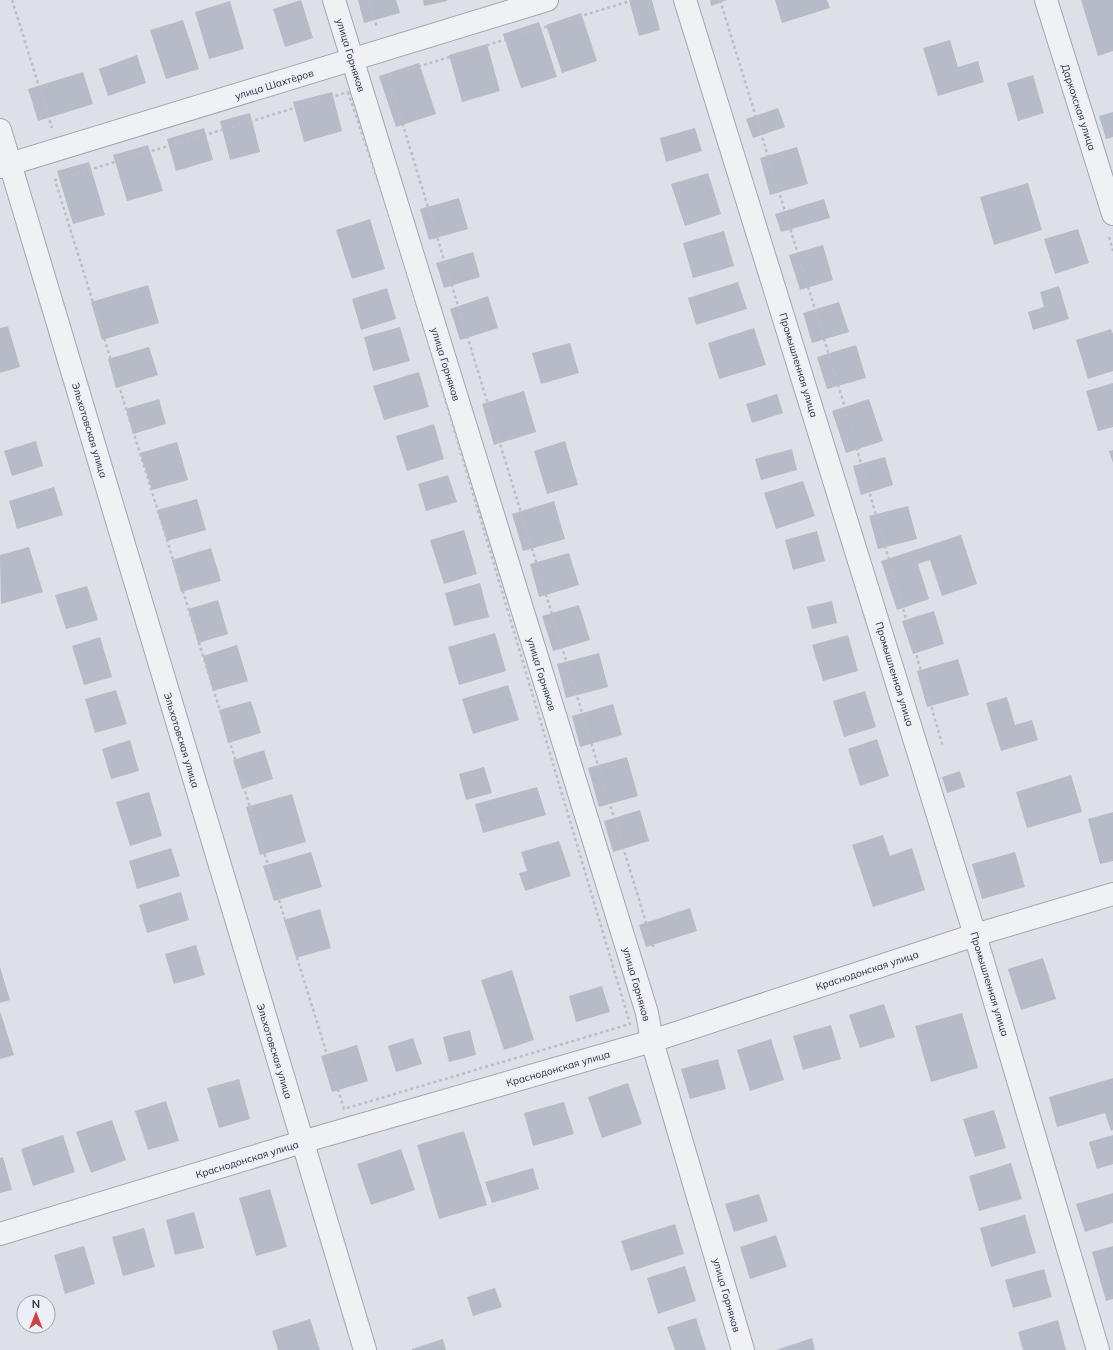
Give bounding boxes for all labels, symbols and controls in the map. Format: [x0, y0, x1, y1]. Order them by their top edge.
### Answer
street label: улица Горняков [333, 17, 368, 94]
street label: Даркохская улица [1058, 62, 1099, 152]
street label: улица Шахтёров [233, 66, 315, 103]
street label: Промышленная улица [776, 311, 821, 419]
street label: улица Горняков [428, 326, 463, 403]
street label: Эльхотовская улица [69, 381, 110, 479]
street label: Промышленная улица [872, 620, 917, 728]
street label: улица Горняков [524, 636, 559, 713]
street label: Эльхотовская улица [161, 691, 202, 789]
street label: Промышленная улица [967, 930, 1012, 1038]
street label: улица Горняков [620, 946, 653, 1023]
street label: Краснодонская улица [814, 948, 920, 993]
street label: Эльхотовская улица [254, 1002, 295, 1100]
street label: Краснодонская улица [505, 1047, 611, 1090]
street label: Краснодонская улица [194, 1138, 300, 1181]
street label: улица Горняков [710, 1257, 743, 1334]
north arrow [16, 1294, 56, 1334]
text: N [32, 1297, 40, 1311]

